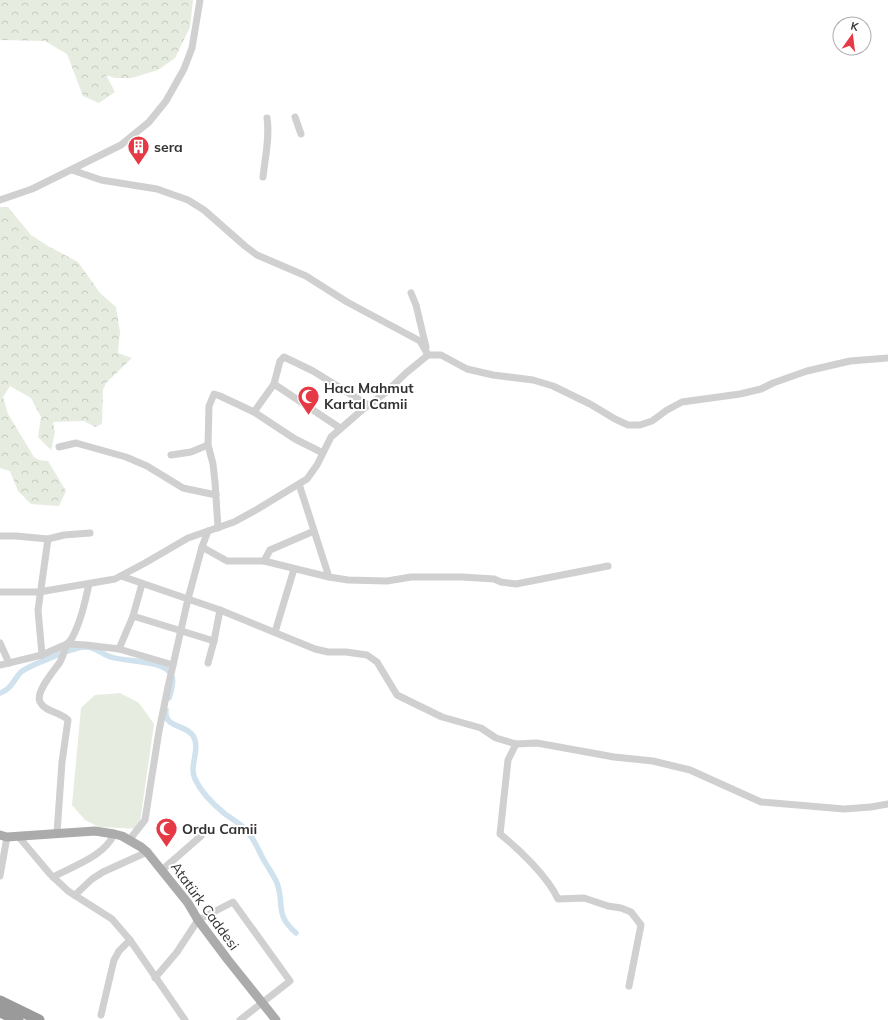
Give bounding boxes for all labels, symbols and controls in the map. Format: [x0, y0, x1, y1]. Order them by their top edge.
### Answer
north arrow [832, 16, 872, 56]
text: K [849, 19, 860, 34]
building icon: sera [126, 134, 152, 167]
place label: sera [154, 138, 183, 156]
place label: Hacı Mahmut Kartal Camii [324, 379, 414, 413]
mosque icon: Hacı Mahmut Kartal Camii [296, 383, 322, 416]
mosque icon: Ordu Camii [153, 816, 179, 849]
place label: Ordu Camii [182, 820, 257, 838]
street label: Atatürk Caddesi [167, 858, 243, 954]

